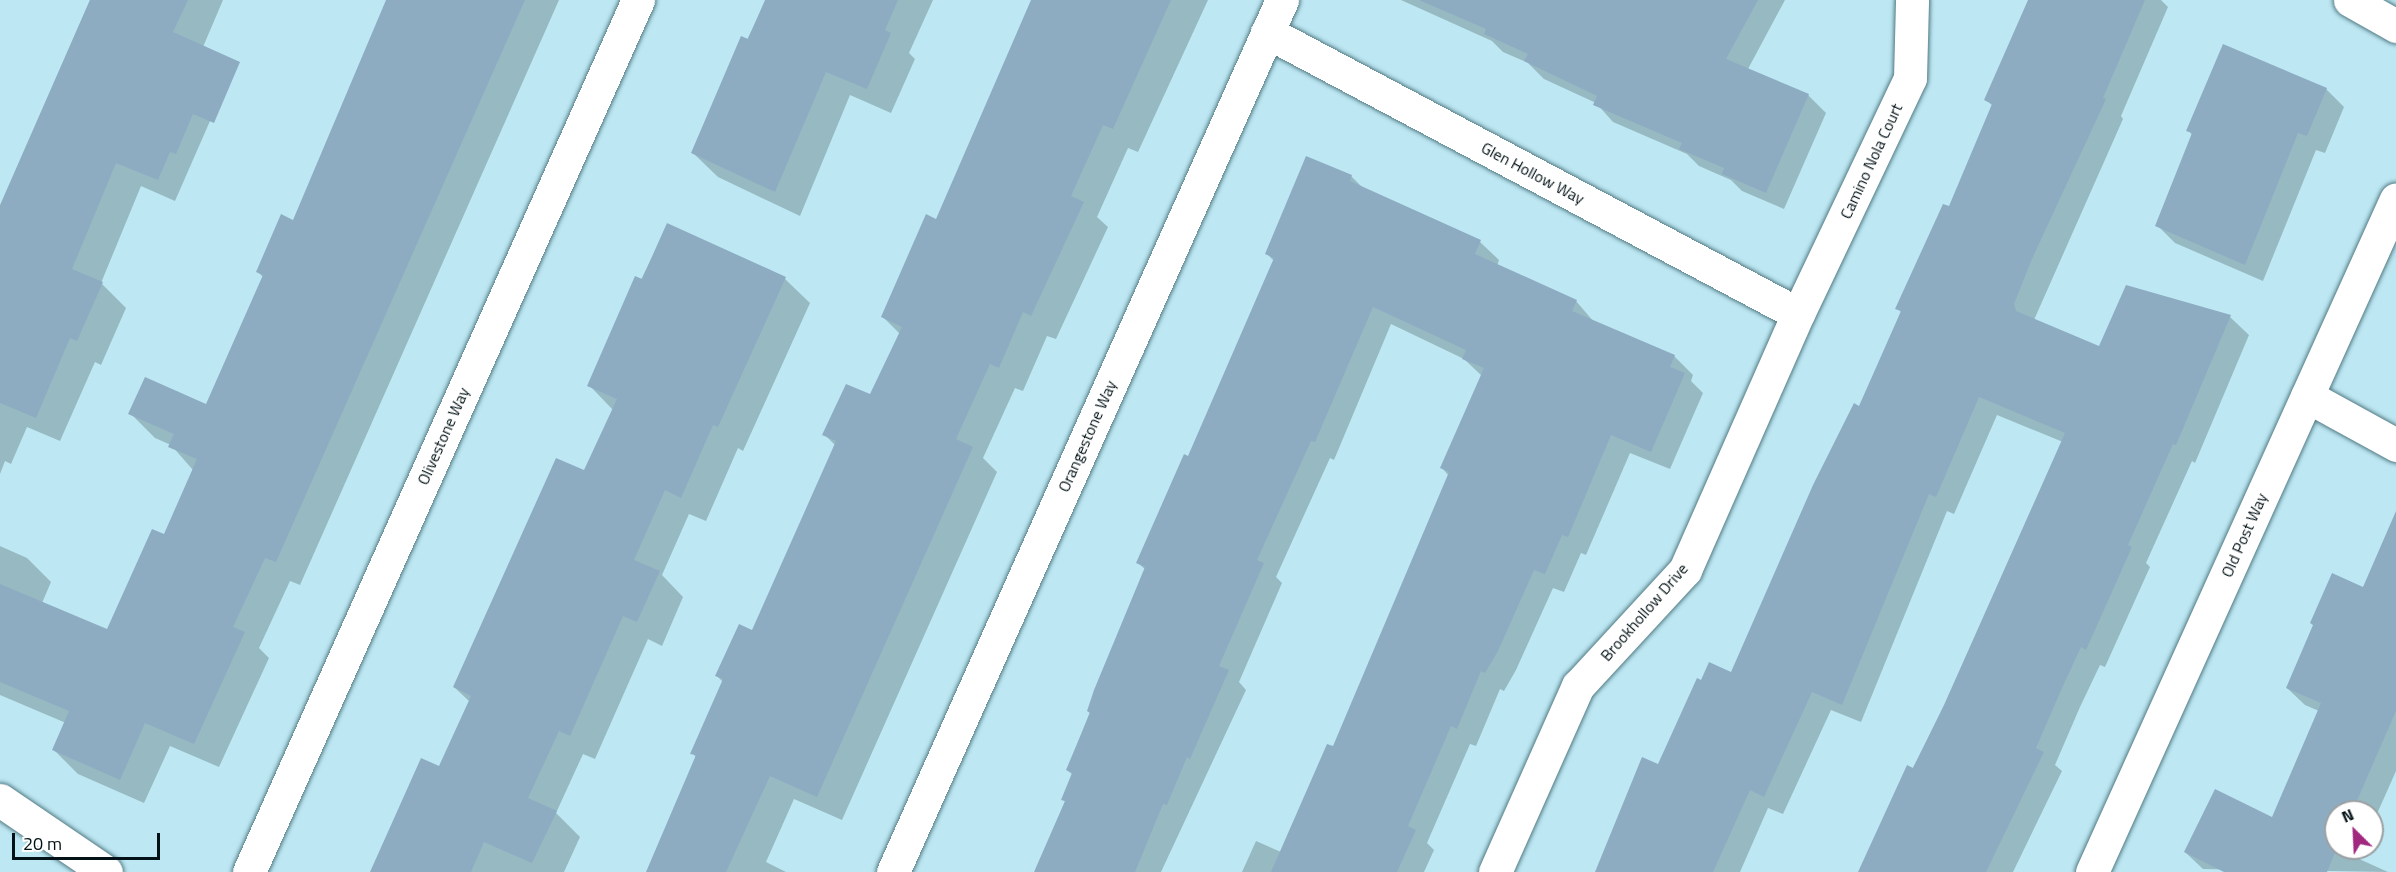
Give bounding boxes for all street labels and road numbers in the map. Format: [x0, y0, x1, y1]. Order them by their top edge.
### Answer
street label: Camino Nola Court [1836, 100, 1906, 222]
street label: Glen Hollow Way [1478, 138, 1588, 208]
street label: Orangestone Way [1054, 377, 1120, 495]
street label: Olivestone Way [413, 384, 473, 488]
street label: Old Post Way [2217, 490, 2271, 580]
street label: Brookhollow Drive [1596, 559, 1692, 665]

